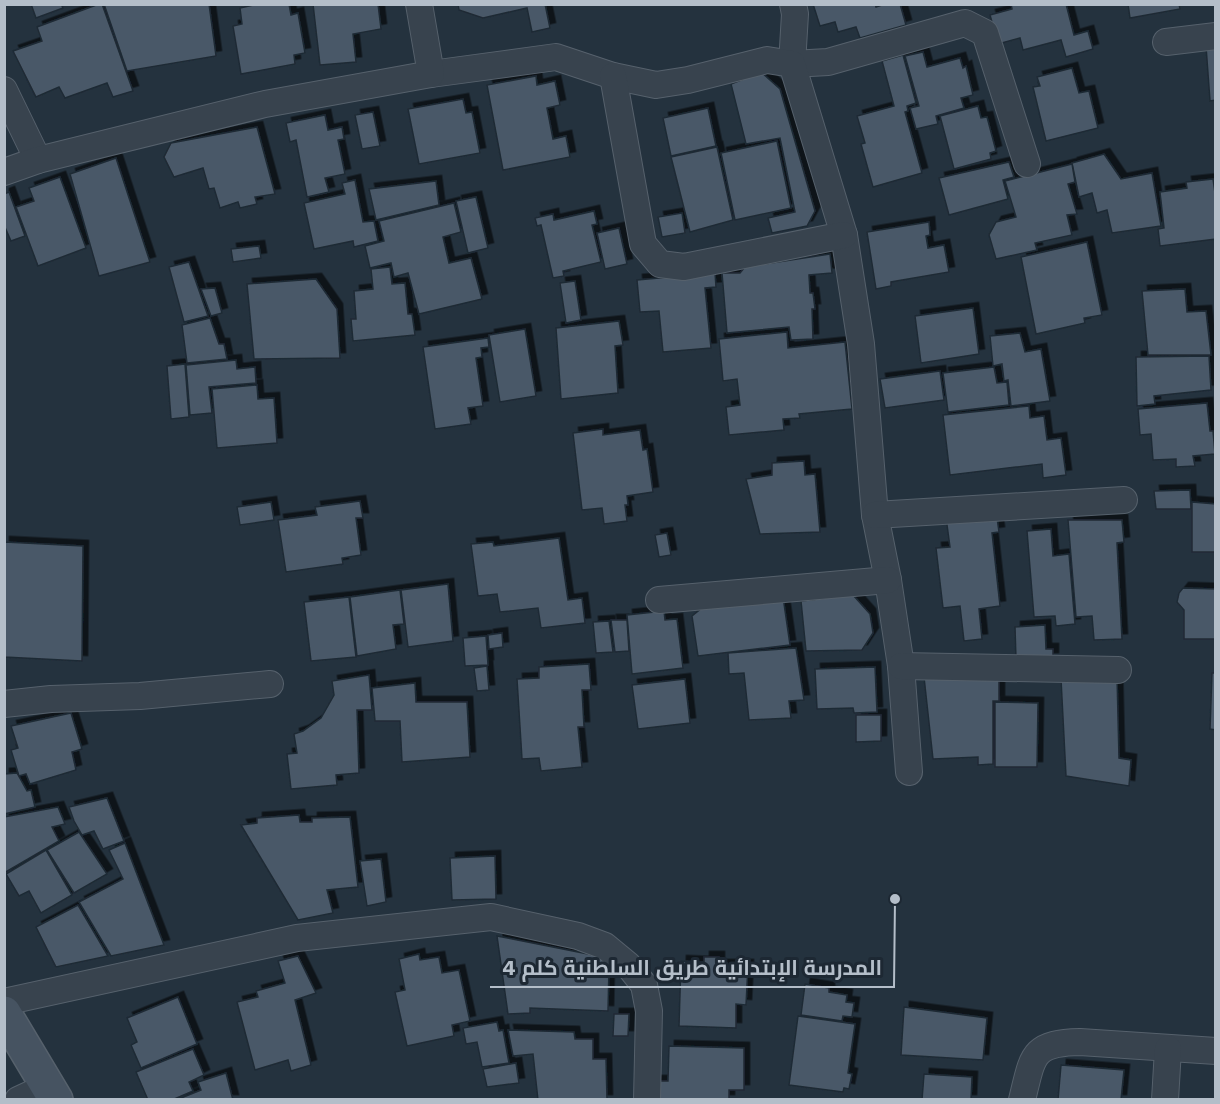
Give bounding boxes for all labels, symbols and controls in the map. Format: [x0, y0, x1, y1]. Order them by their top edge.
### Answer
callout: المدرسة الإبتدائية طريق السلطنية كلم 4 [490, 948, 894, 987]
text: المدرسة الإبتدائية طريق السلطنية كلم 4 [502, 955, 882, 982]

